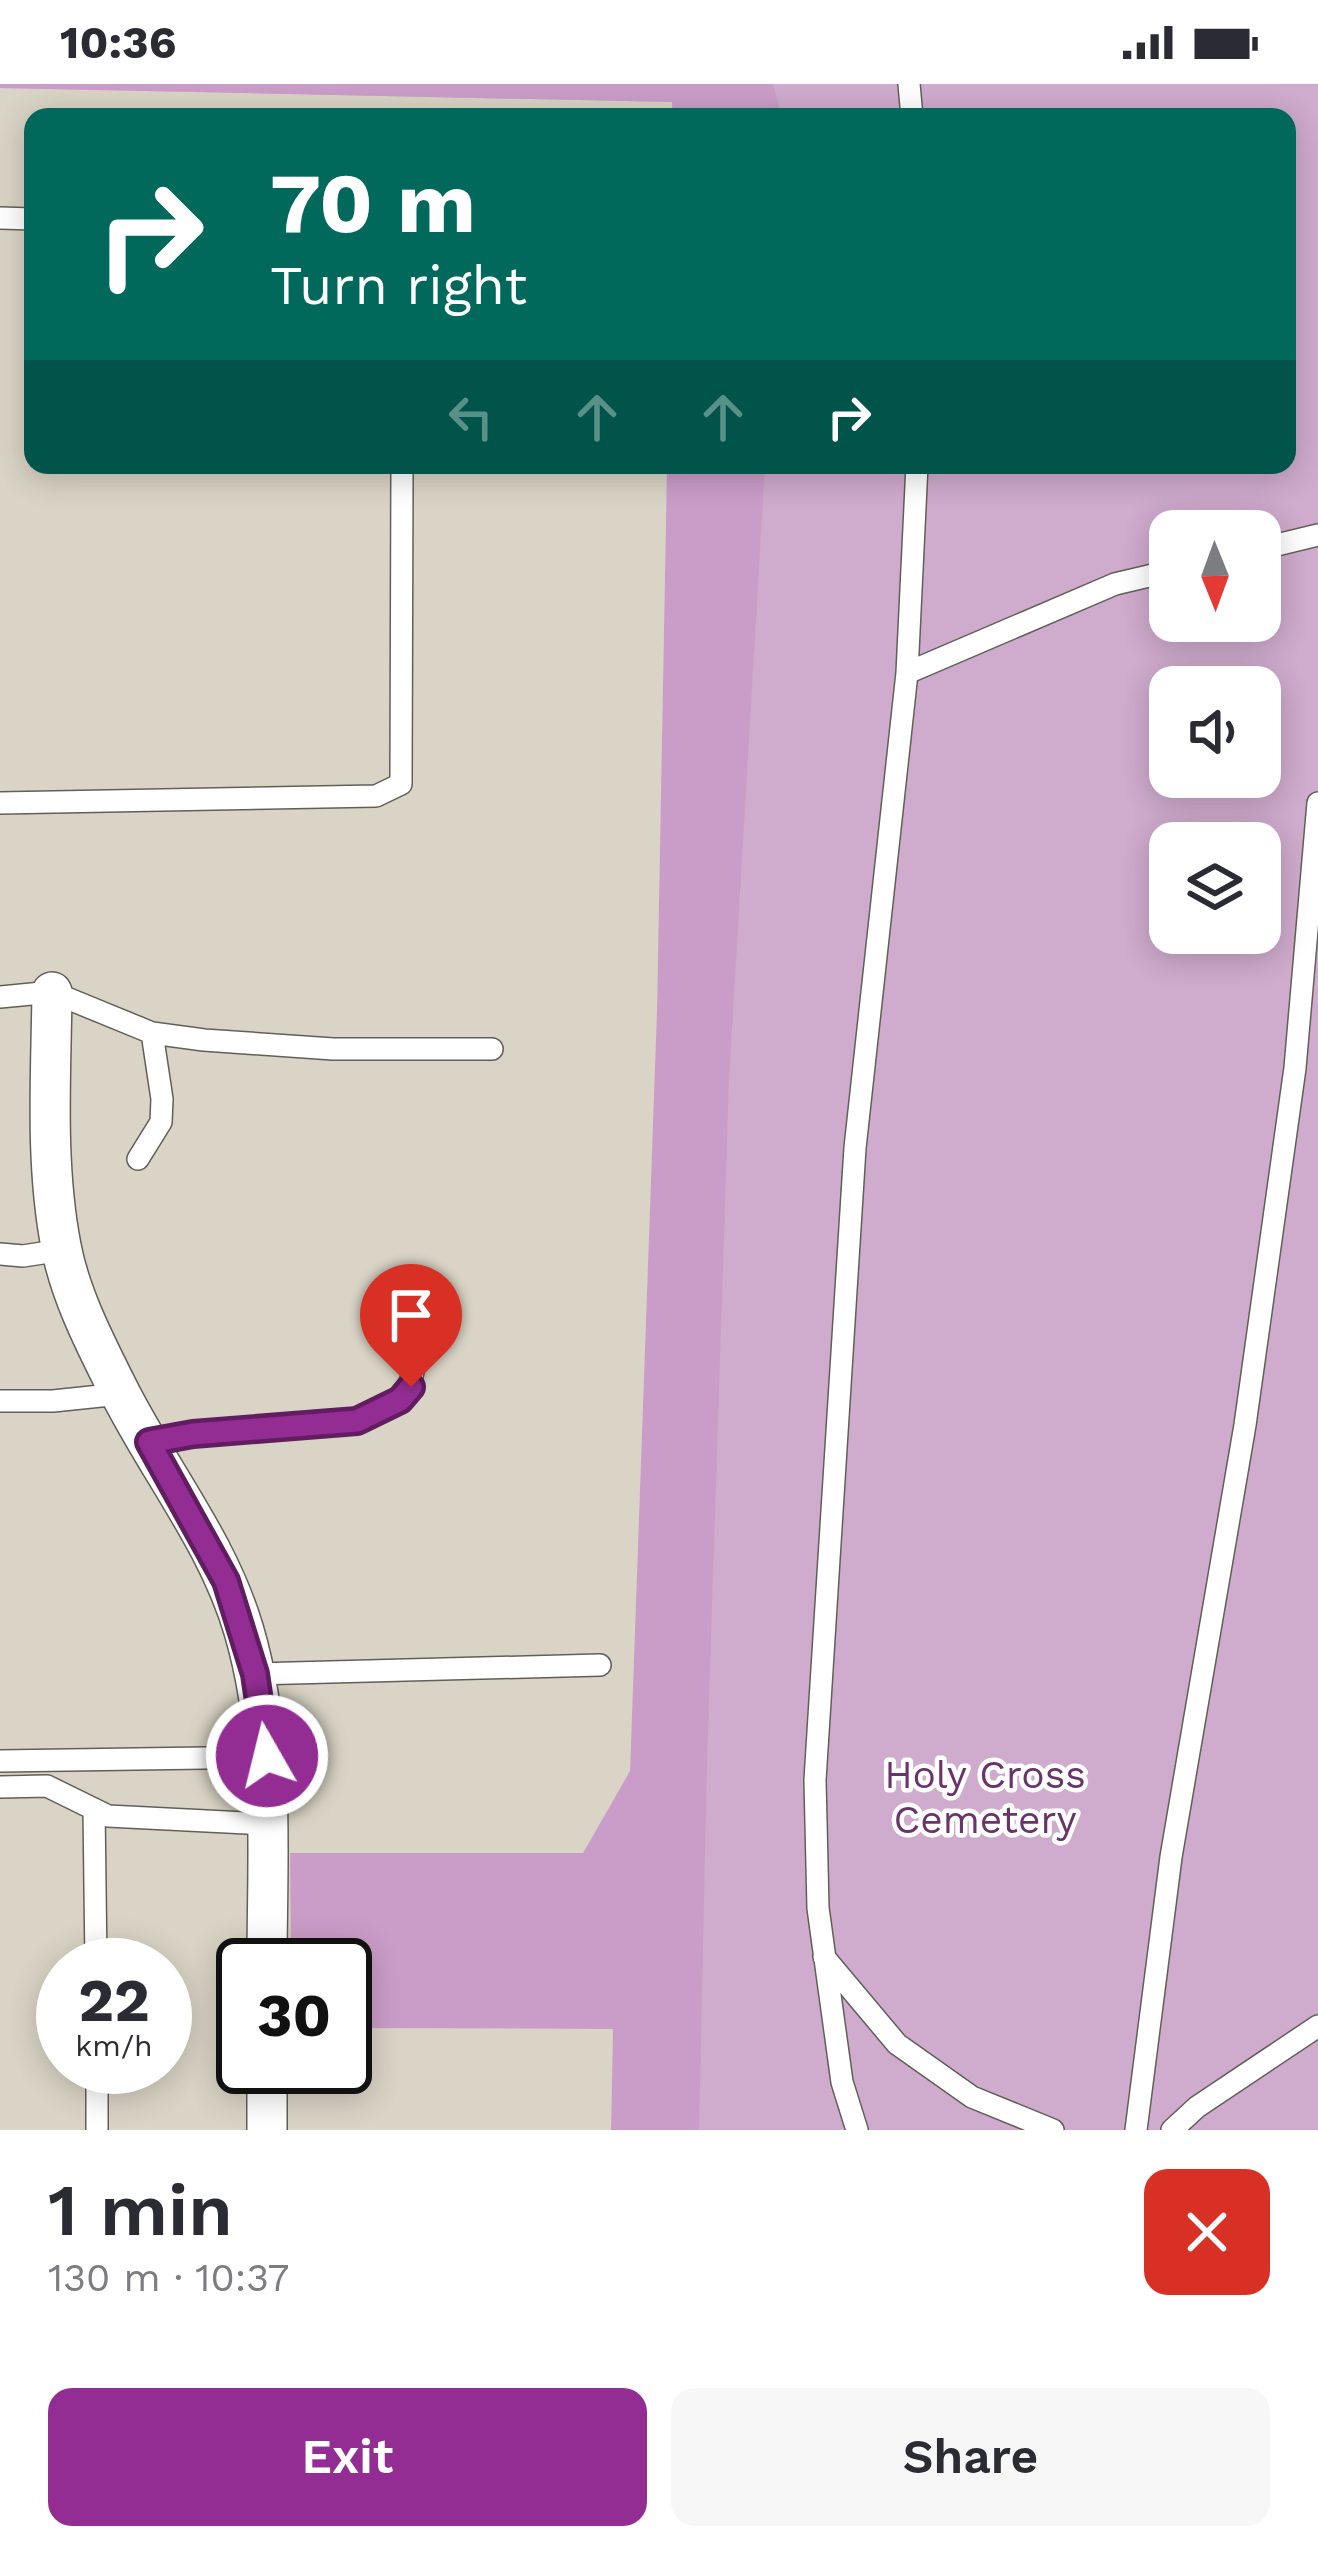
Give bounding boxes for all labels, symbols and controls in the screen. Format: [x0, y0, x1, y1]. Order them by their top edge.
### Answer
text: 10:36 [60, 16, 176, 69]
text: 70 m [270, 154, 476, 252]
icon: right [72, 156, 228, 312]
text: Turn right [270, 254, 527, 317]
icon: left [438, 384, 504, 450]
icon: ahead [564, 384, 630, 450]
icon: ahead [690, 384, 756, 450]
icon: right [816, 384, 882, 450]
north arrow [1149, 510, 1281, 642]
map controls [1149, 510, 1281, 954]
button: sound [1149, 666, 1281, 798]
button: layers [1149, 822, 1281, 954]
pin [360, 1264, 462, 1387]
icon: arrive [378, 1282, 444, 1348]
position arrow [204, 1693, 330, 1819]
park label: Holy Cross Cemetery [884, 1752, 1086, 1842]
speed limit sign: 30 [216, 1938, 372, 2094]
text: 22 [78, 1965, 150, 2036]
text: km/h [75, 2028, 153, 2063]
text: 1 min [48, 2168, 233, 2252]
button: close [1144, 2169, 1270, 2295]
text: 130 m · 10:37 [48, 2255, 289, 2300]
button: Exit [48, 2388, 647, 2526]
button: Share [671, 2388, 1270, 2526]

